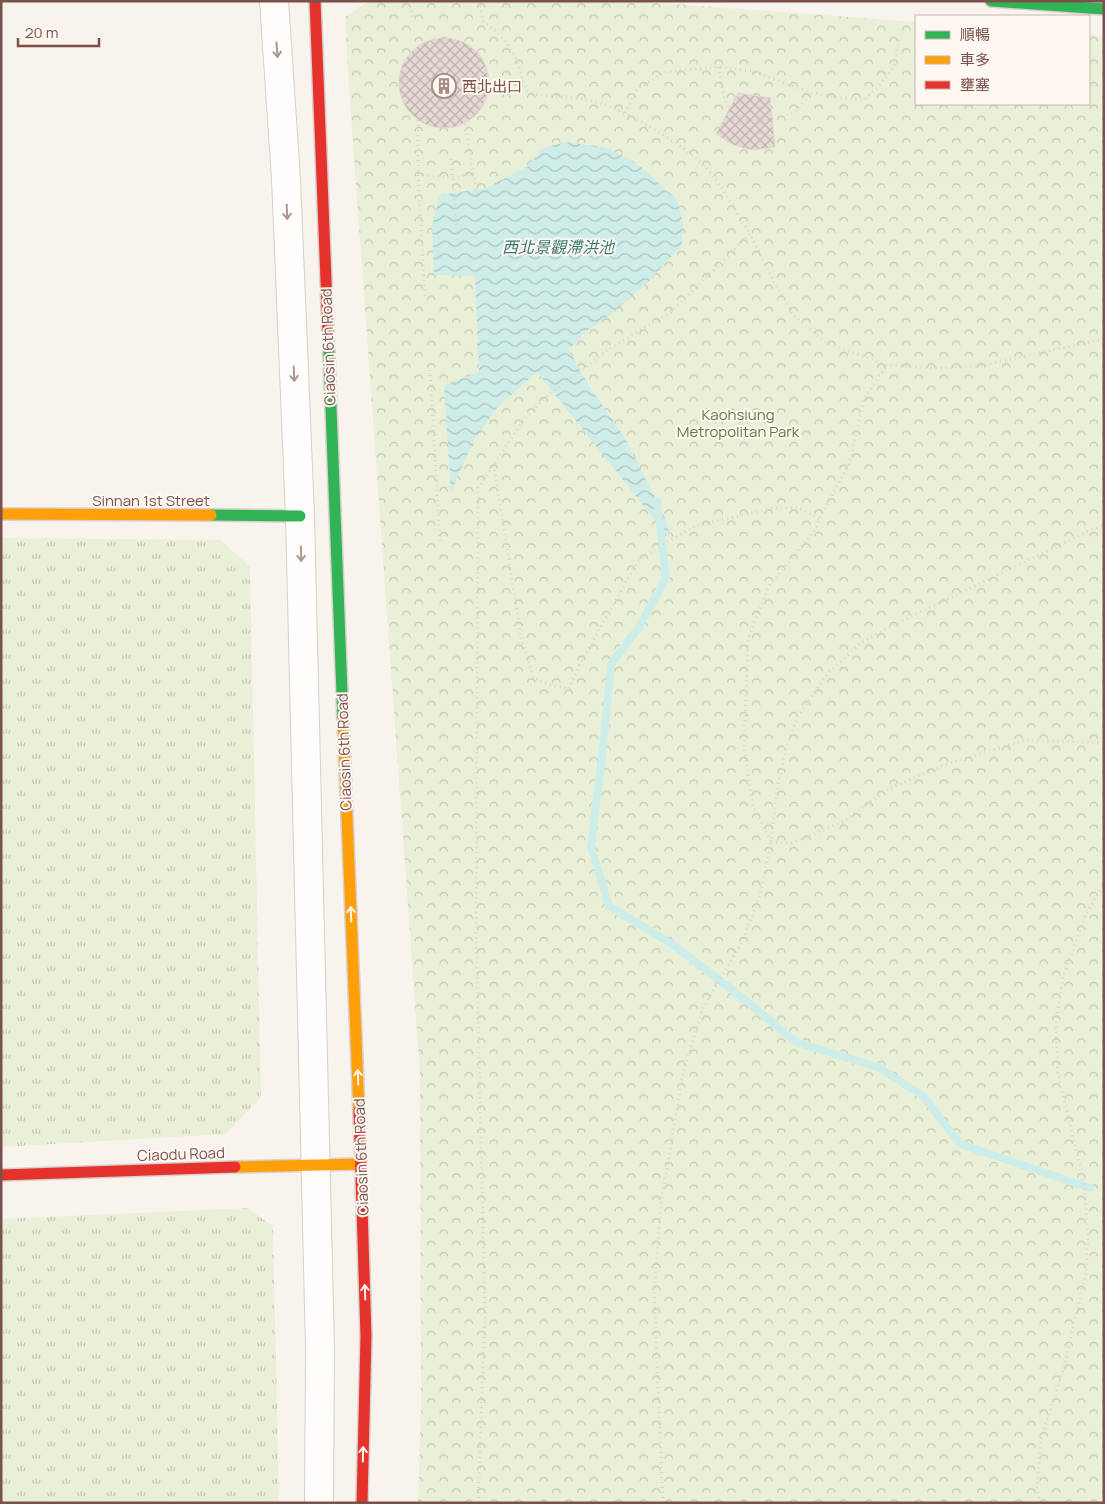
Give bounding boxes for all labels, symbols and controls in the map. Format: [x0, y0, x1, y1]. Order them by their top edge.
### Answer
scale bar [18, 15, 99, 47]
legend [915, 15, 1090, 105]
text: 20 m [25, 22, 58, 43]
text: 順暢 [960, 24, 990, 45]
one-way arrow [272, 42, 282, 58]
text: 車多 [960, 49, 990, 70]
building icon: 西北出口 [431, 73, 457, 99]
text: 壅塞 [960, 74, 990, 95]
place label: 西北出口 [462, 76, 522, 97]
one-way arrow [283, 204, 292, 220]
water label: 西北景觀滯洪池 [502, 236, 616, 258]
street label: Ciaosin 6th Road [315, 288, 341, 406]
one-way arrow [289, 366, 299, 382]
park label: Kaohsiung Metropolitan Park [677, 404, 800, 442]
street label: Sinnan 1st Street [92, 490, 210, 511]
one-way arrow [296, 546, 305, 562]
street label: Ciaosin 6th Road [331, 693, 357, 811]
one-way arrow [346, 907, 356, 923]
one-way arrow [353, 1069, 362, 1085]
street label: Ciaosin 6th Road [348, 1098, 374, 1216]
street label: Ciaodu Road [137, 1142, 225, 1166]
one-way arrow [360, 1284, 370, 1300]
one-way arrow [359, 1446, 368, 1462]

